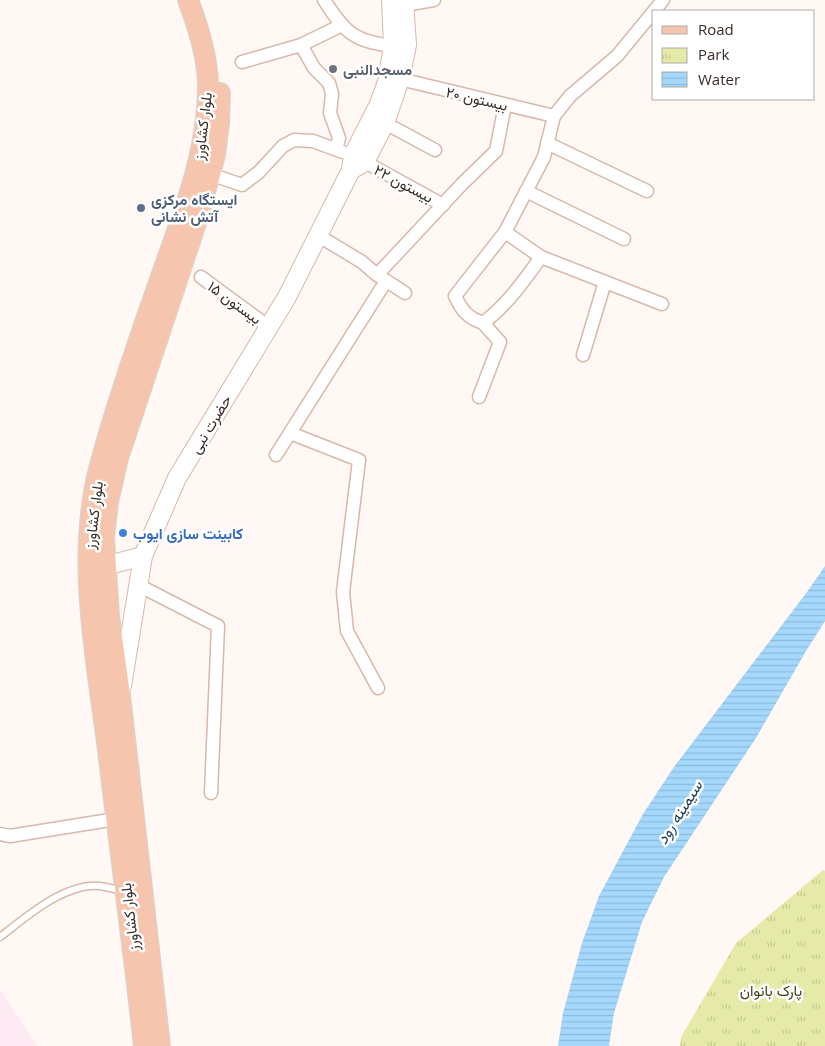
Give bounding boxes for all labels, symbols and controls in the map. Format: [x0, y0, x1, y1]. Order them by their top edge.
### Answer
legend [652, 10, 815, 100]
text: Road [698, 19, 734, 39]
text: Park [698, 44, 729, 64]
place label: مسجدالنبی [343, 59, 412, 79]
marker: مسجدالنبی [327, 63, 339, 75]
text: Water [698, 69, 740, 89]
street label: بیستون ۲۰ [444, 81, 510, 115]
street label: بلوار کشاورز [188, 91, 216, 162]
street label: بیستون ۲۲ [371, 159, 437, 207]
place label: ایستگاه مرکزی آتش نشانی [151, 189, 237, 226]
marker: ایستگاه مرکزی آتش نشانی [135, 202, 147, 214]
street label: بیستون ۱۵ [204, 276, 266, 328]
street label: حضرت نبی [185, 391, 236, 458]
street label: بلوار کشاورز [79, 480, 107, 551]
place label: کابینت سازی ایوب [133, 523, 243, 543]
marker: کابینت سازی ایوب [117, 527, 129, 539]
water label: سیمینه رود [651, 776, 707, 848]
street label: بلوار کشاورز [115, 882, 143, 953]
park label: پارک بانوان [740, 980, 802, 1001]

